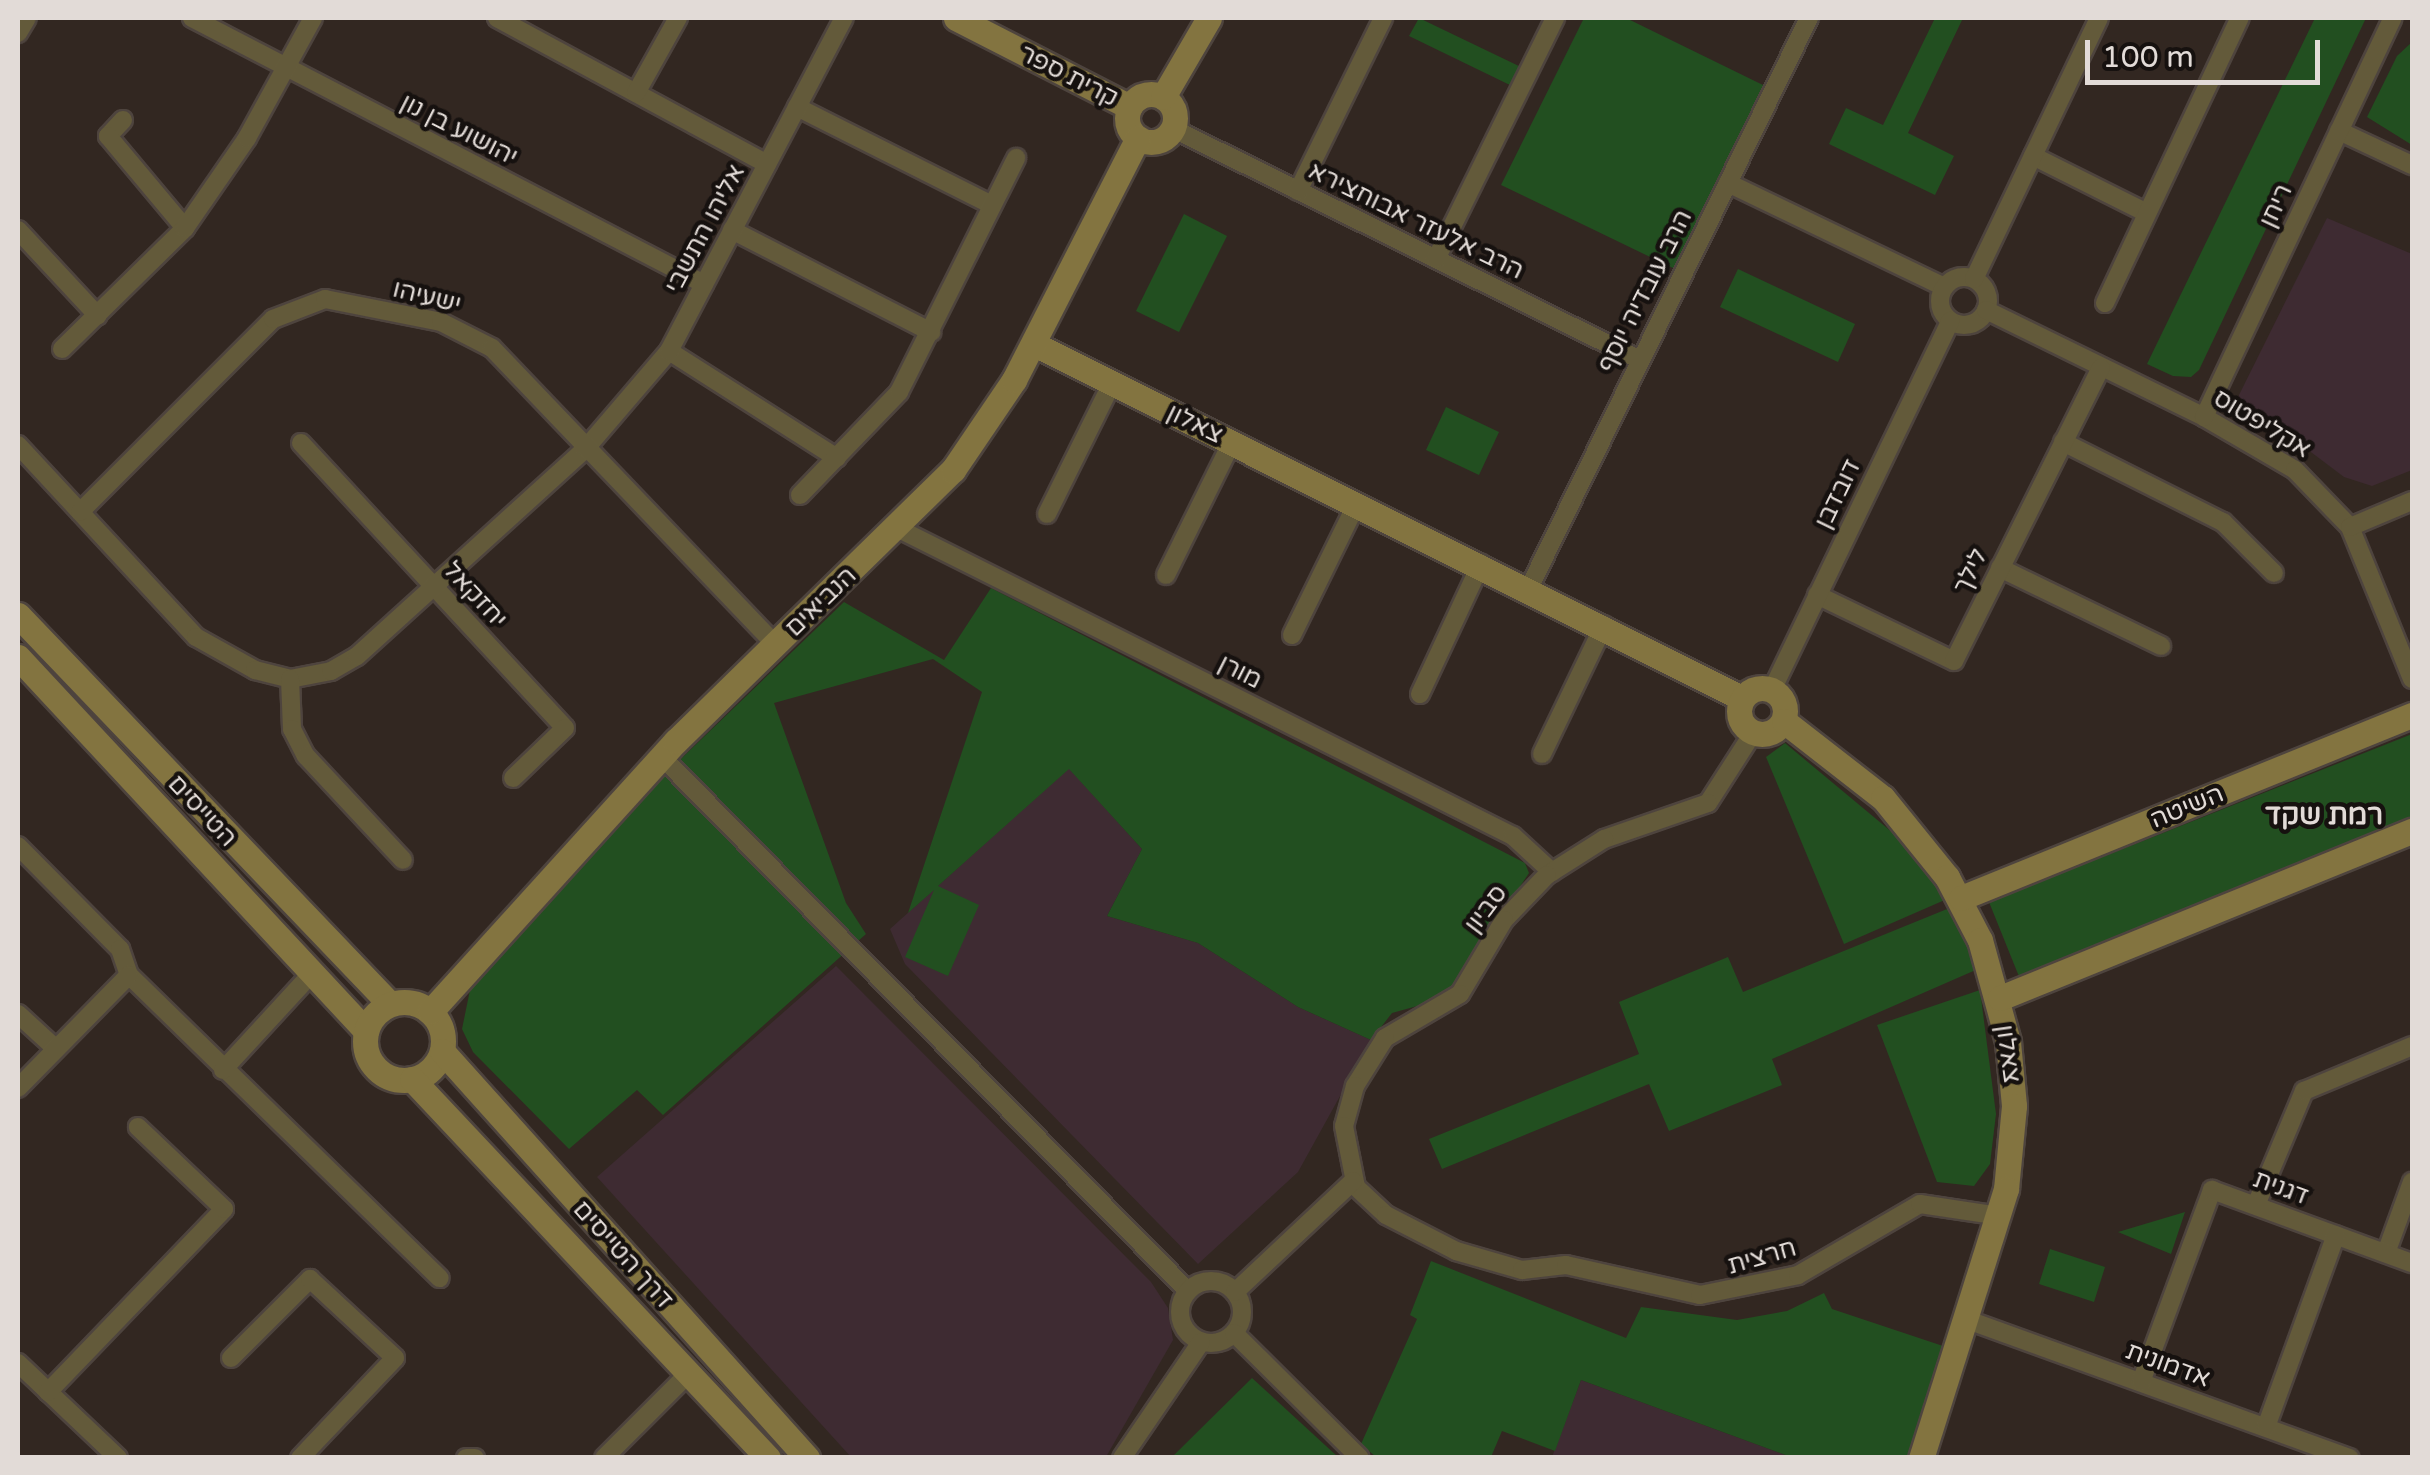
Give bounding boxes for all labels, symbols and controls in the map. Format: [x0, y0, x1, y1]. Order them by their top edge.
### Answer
scale bar [2090, 20, 2325, 82]
street label: קרית ספר [1015, 38, 1123, 114]
text: 100 m [2102, 39, 2194, 76]
street label: יהושוע בן נון [395, 88, 523, 172]
street label: הרב אלעזר אבוחצירא [1304, 156, 1528, 286]
street label: אליהו התשבי [659, 159, 751, 299]
street label: ריחן [2253, 180, 2299, 232]
street label: הרב עובדיה יוסף [1591, 205, 1699, 377]
street label: ישעיהו [390, 274, 464, 320]
street label: אקליפטוס [2208, 383, 2316, 465]
street label: צאלון [1162, 398, 1228, 450]
street label: דובדבן [1808, 454, 1868, 534]
street label: לילך [1947, 543, 1995, 599]
street label: יחזקאל [437, 556, 513, 634]
street label: הנביאים [779, 561, 863, 643]
street label: מורן [1213, 648, 1267, 696]
street label: הטייסים [161, 769, 243, 853]
street label: השיטה [2146, 779, 2228, 835]
district label: רמת שקד [2265, 798, 2383, 832]
street label: סביון [1458, 879, 1514, 939]
street label: צאלון [1989, 1023, 2027, 1085]
street label: דגנית [2249, 1164, 2313, 1212]
street label: דרך הטייסים [567, 1195, 679, 1315]
street label: חרצית [1724, 1233, 1800, 1281]
street label: אדמונית [2122, 1336, 2214, 1394]

